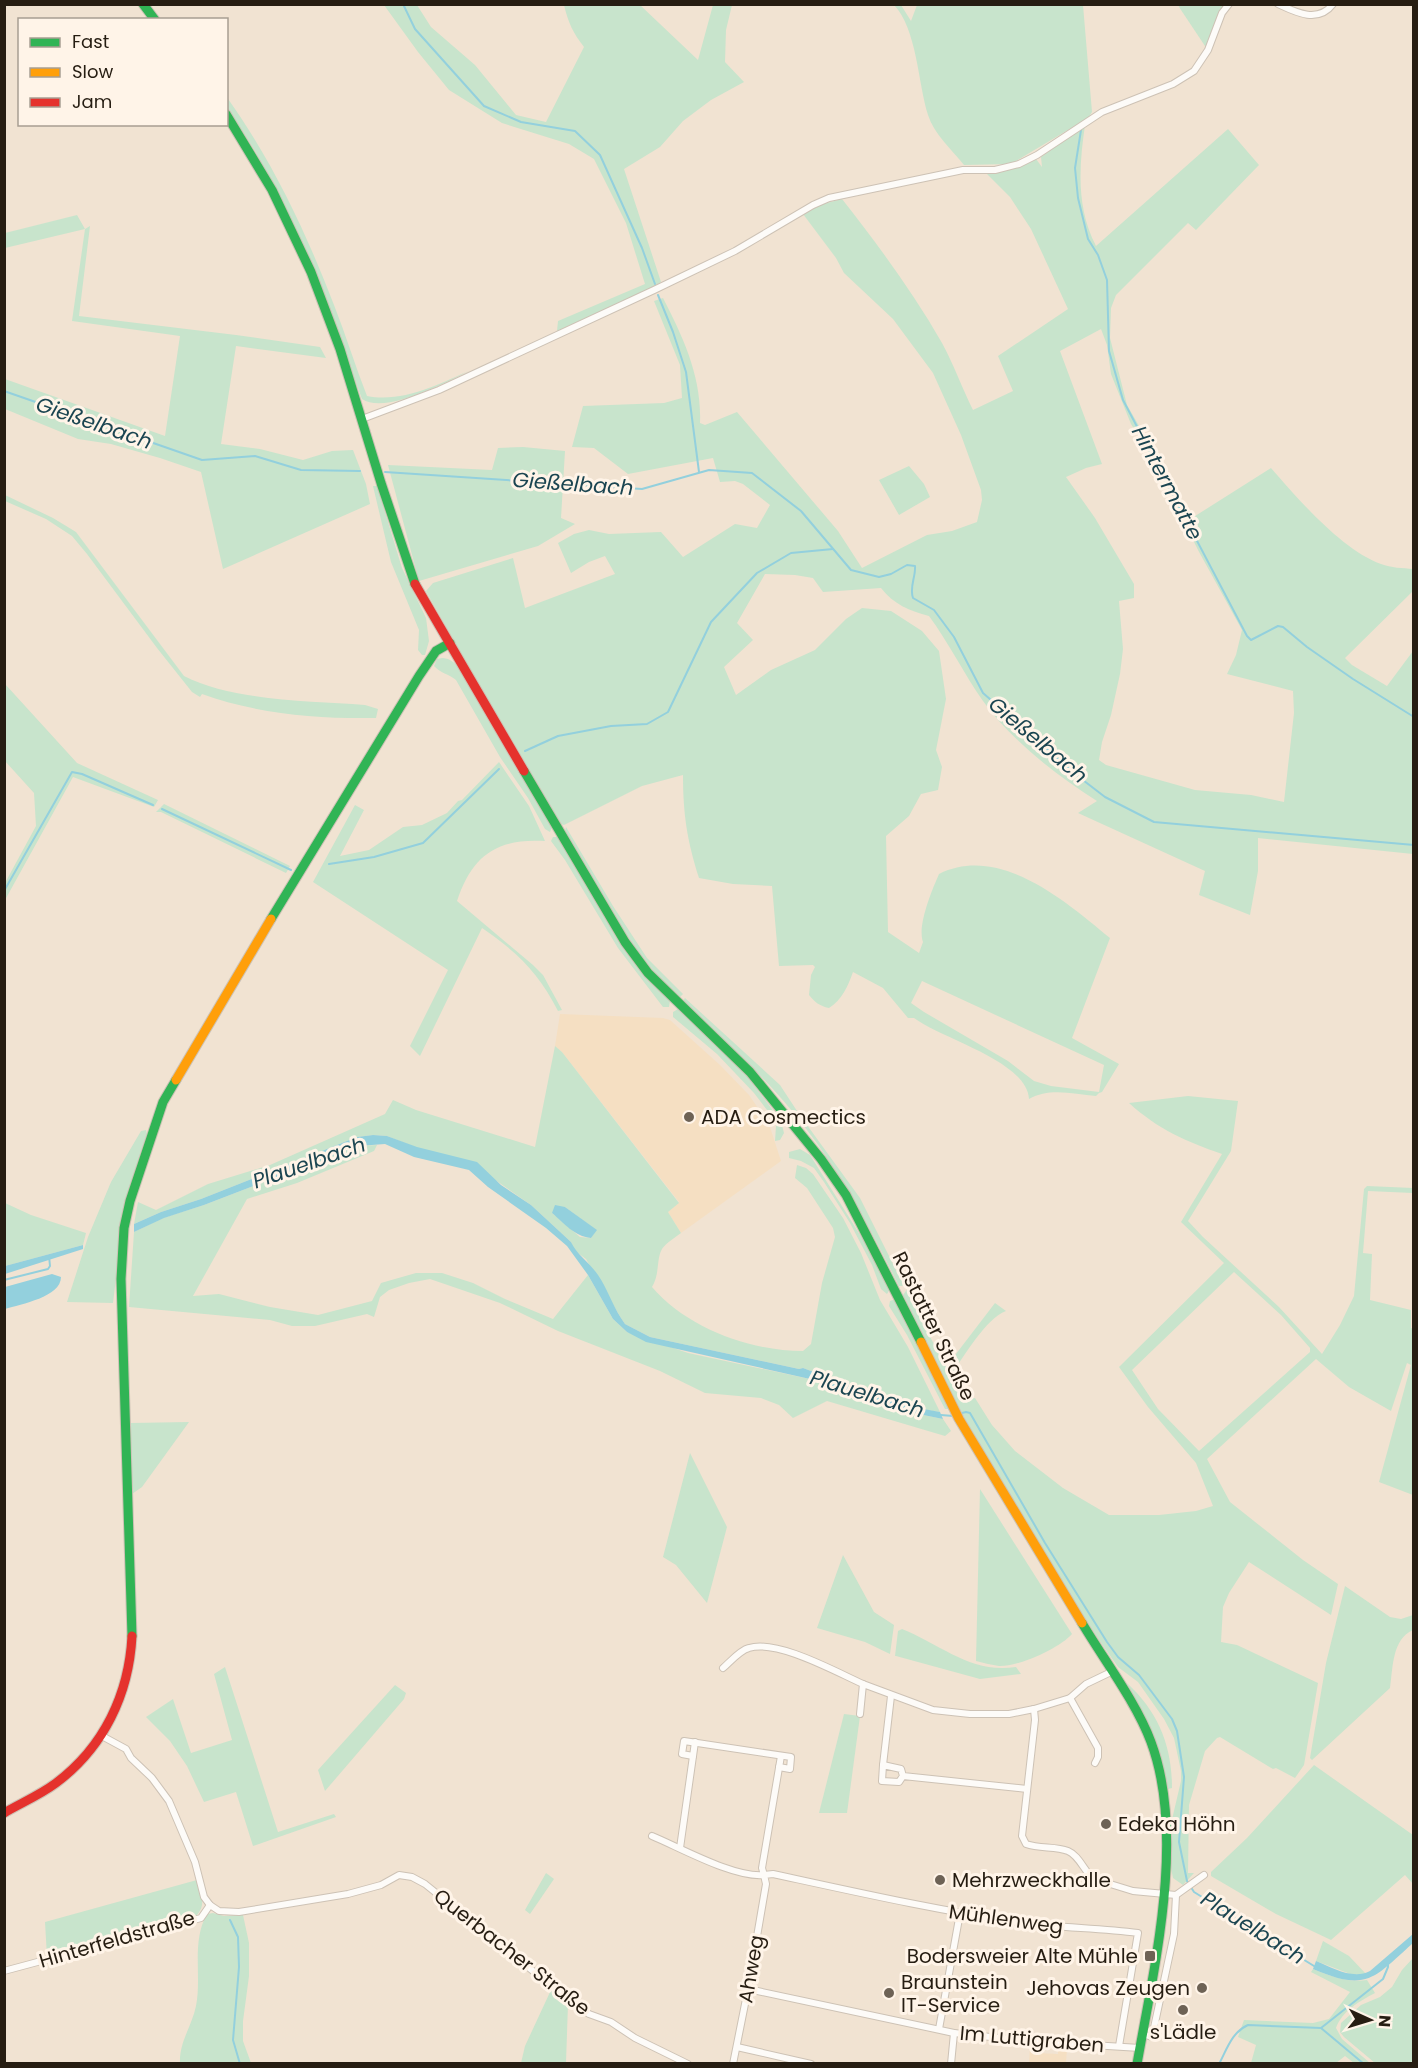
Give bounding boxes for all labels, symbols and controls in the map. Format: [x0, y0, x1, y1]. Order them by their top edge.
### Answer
legend [18, 18, 228, 126]
text: Fast [72, 29, 109, 54]
text: Slow [72, 59, 114, 84]
text: Jam [72, 89, 112, 114]
water label: Gießelbach [32, 389, 156, 456]
water label: Hintermatte [1125, 420, 1210, 545]
water label: Gießelbach [512, 465, 634, 502]
water label: Gießelbach [983, 690, 1094, 790]
place label: ADA Cosmectics [701, 1103, 866, 1131]
marker: ADA Cosmectics [682, 1110, 696, 1124]
water label: Plauelbach [248, 1130, 369, 1195]
street label: Rastatter Straße [886, 1247, 982, 1405]
water label: Plauelbach [807, 1362, 928, 1425]
place label: Edeka Höhn [1118, 1810, 1236, 1838]
marker: Edeka Höhn [1099, 1817, 1113, 1831]
place label: Mehrzweckhalle [952, 1866, 1111, 1894]
marker: Mehrzweckhalle [933, 1873, 947, 1887]
street label: Querbacher Straße [428, 1882, 596, 2022]
water label: Plauelbach [1196, 1884, 1311, 1971]
street label: Mühlenweg [947, 1897, 1065, 1941]
street label: Hinterfeldstraße [36, 1903, 198, 1975]
street label: Ahweg [731, 1933, 771, 2005]
place label: Bodersweier Alte Mühle [907, 1942, 1138, 1970]
marker: Bodersweier Alte Mühle [1143, 1949, 1157, 1963]
place label: Braunstein IT-Service [901, 1968, 1008, 2019]
place label: Jehovas Zeugen [1026, 1974, 1190, 2002]
marker: Jehovas Zeugen [1195, 1981, 1209, 1995]
marker: Braunstein IT-Service [882, 1986, 896, 2000]
north arrow [1340, 1990, 1400, 2050]
marker: s'Lädle [1176, 2003, 1190, 2017]
text: N [1373, 2014, 1396, 2028]
place label: s'Lädle [1150, 2018, 1216, 2046]
street label: Im Luttigraben [959, 2019, 1105, 2059]

